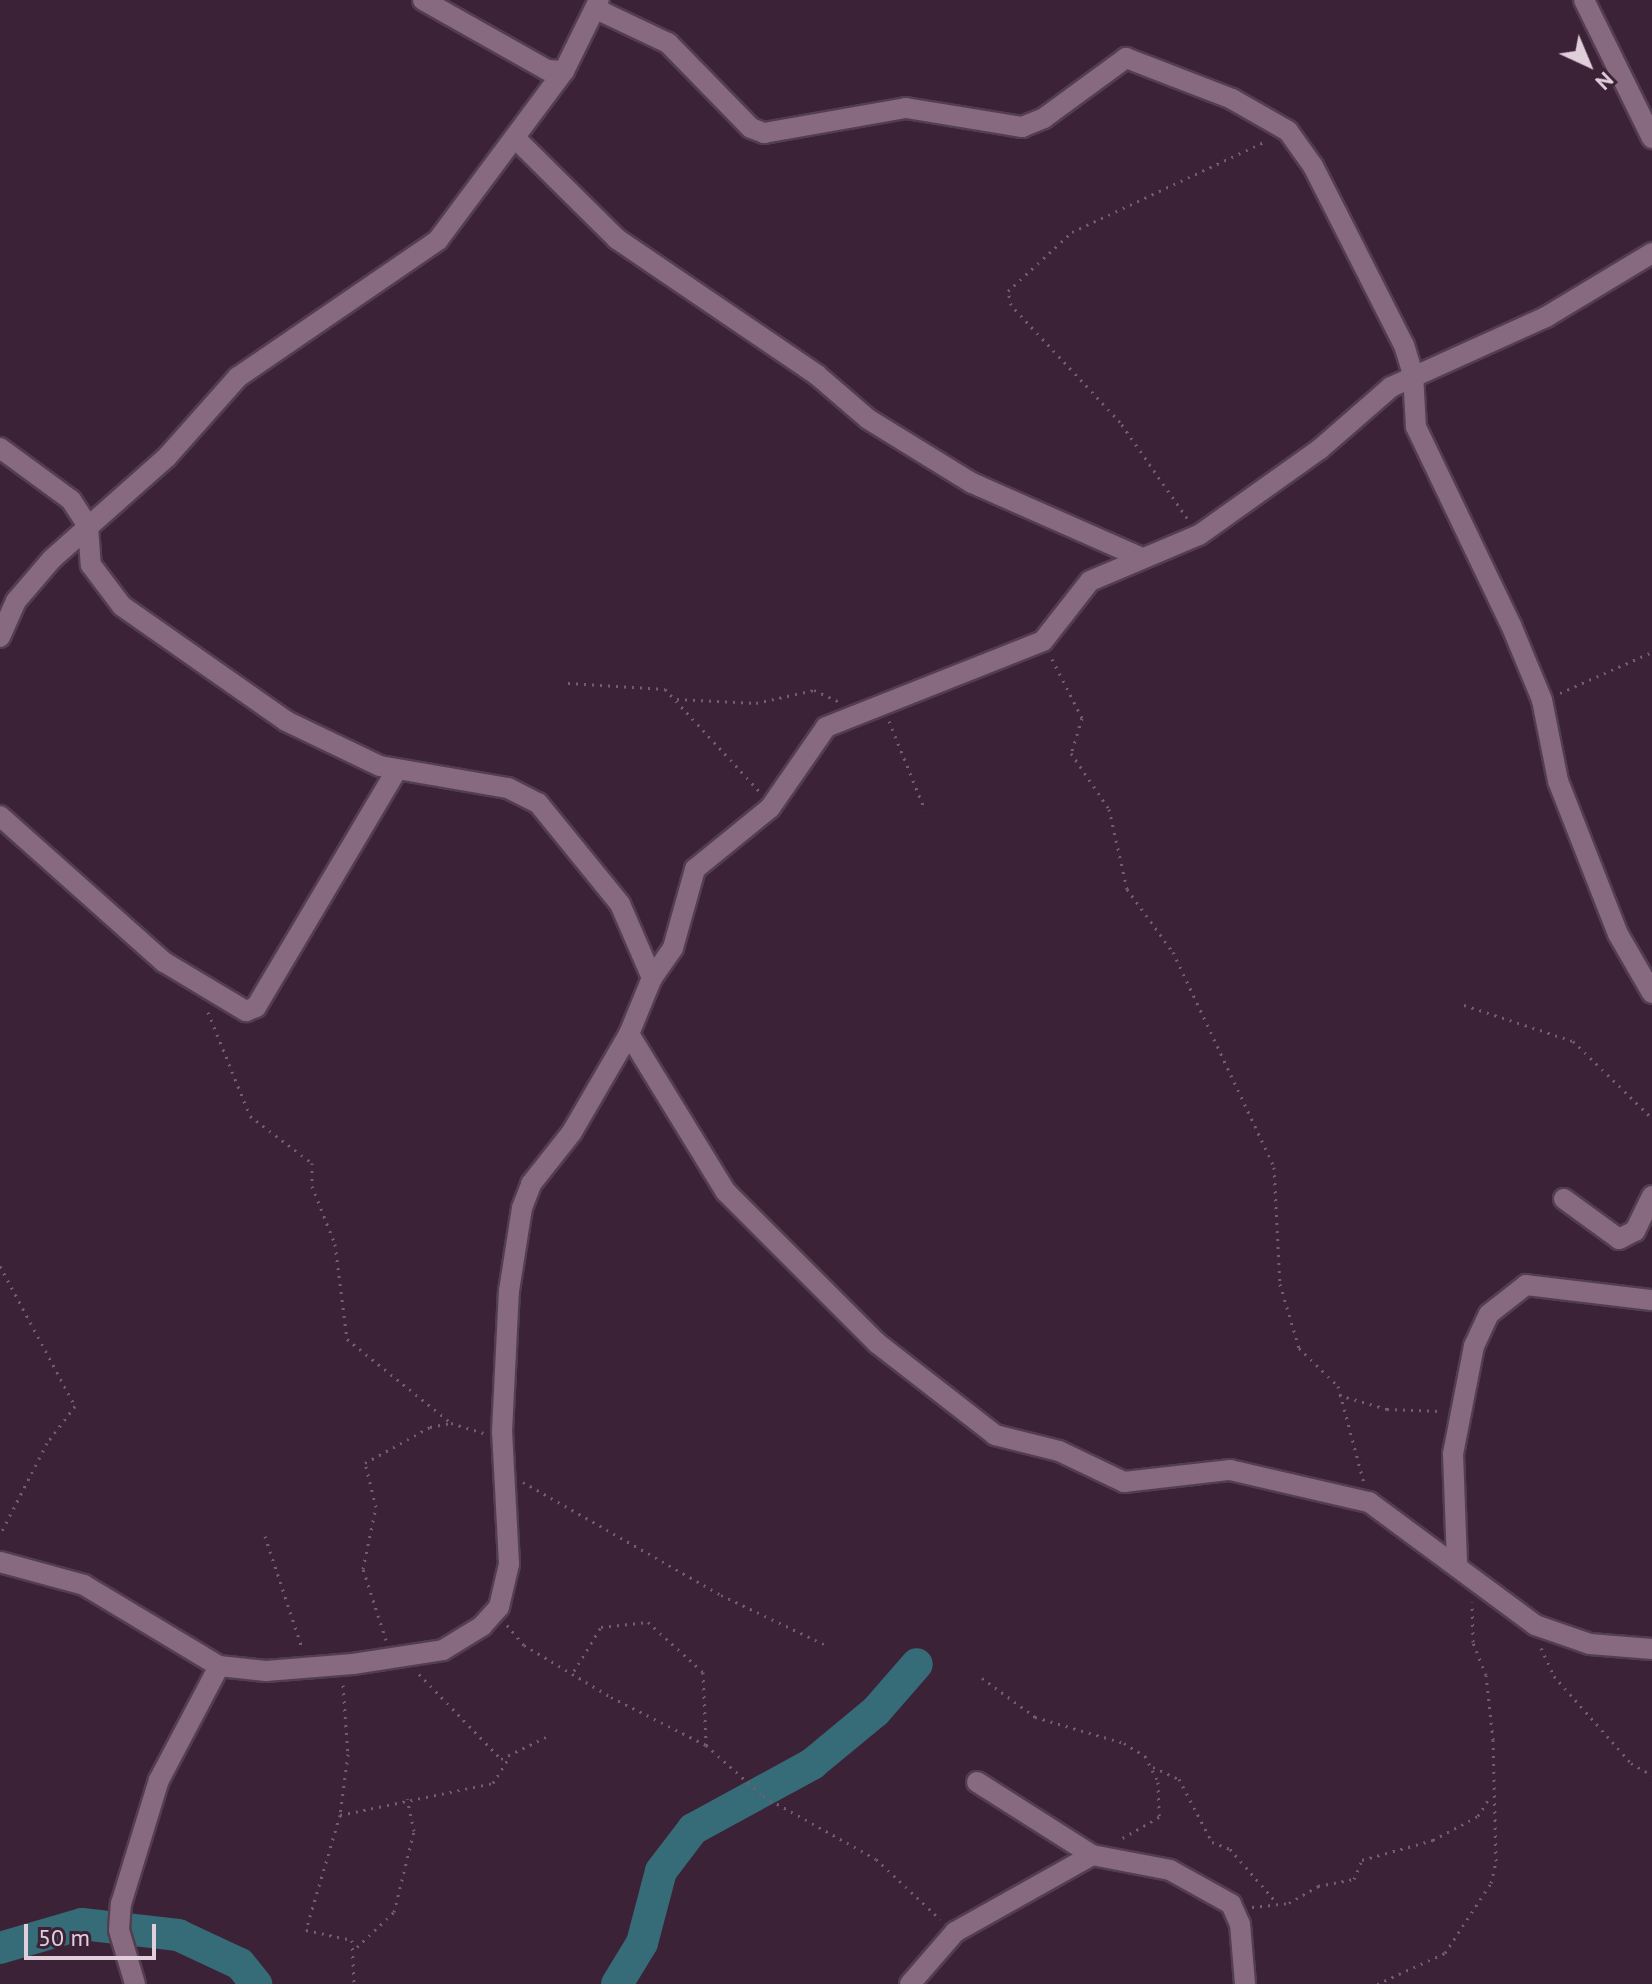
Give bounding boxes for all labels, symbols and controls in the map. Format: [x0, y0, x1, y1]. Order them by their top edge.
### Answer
north arrow [1548, 24, 1628, 104]
text: N [1590, 66, 1620, 96]
scale bar [28, 1908, 160, 1958]
text: 50 m [38, 1922, 90, 1953]

